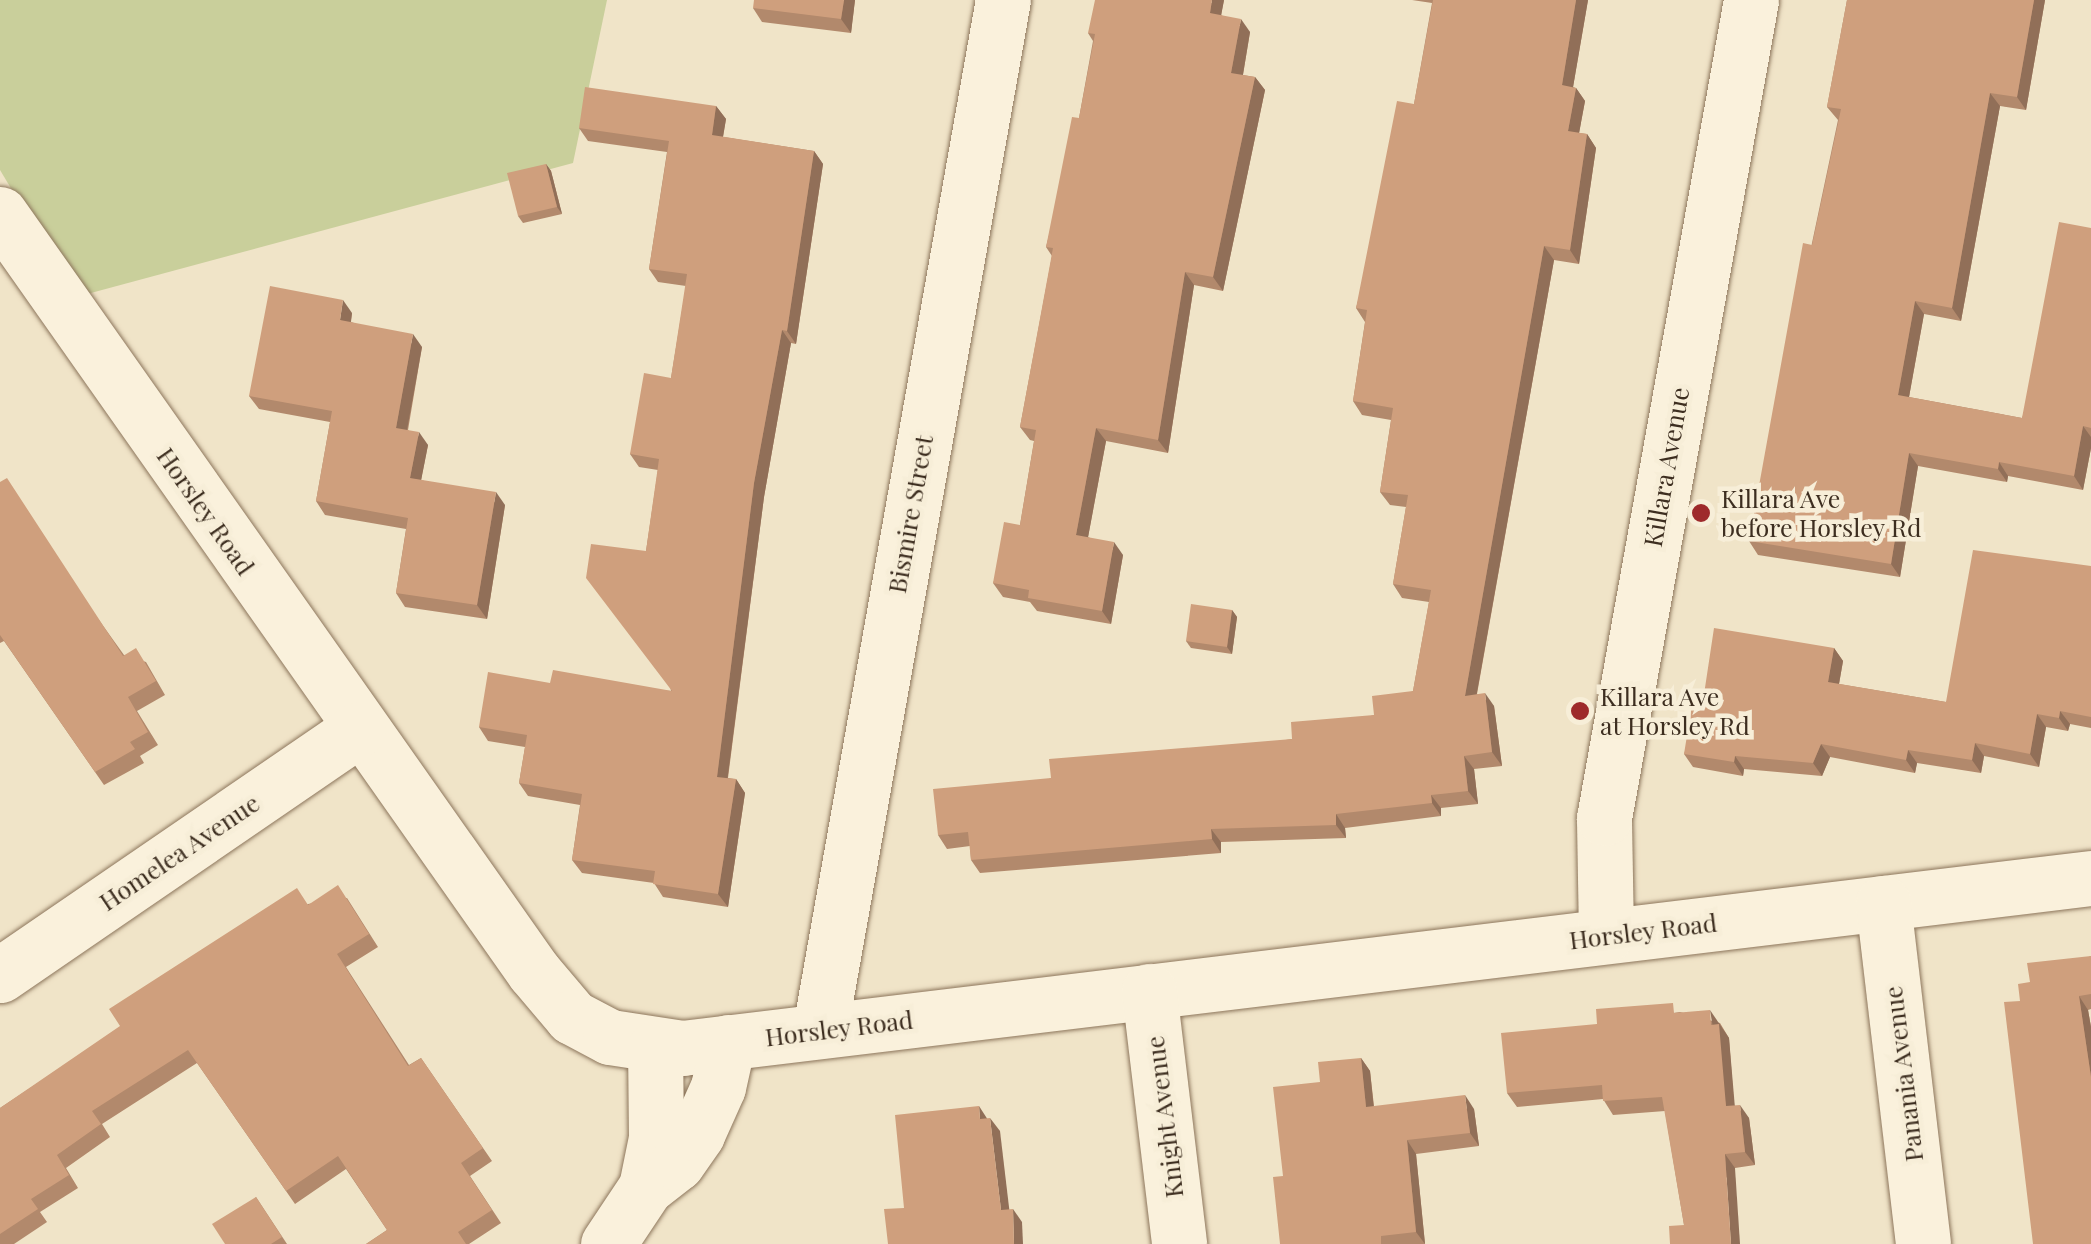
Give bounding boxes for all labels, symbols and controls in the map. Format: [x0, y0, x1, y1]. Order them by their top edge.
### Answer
street label: Killara Avenue [1637, 384, 1695, 550]
street label: Bismire Street [881, 433, 939, 595]
street label: Horsley Road [151, 441, 261, 581]
place label: Killara Ave before Horsley Rd [1721, 484, 1922, 543]
marker: Killara Ave before Horsley Rd [1690, 502, 1712, 524]
place label: Killara Ave at Horsley Rd [1600, 682, 1751, 741]
marker: Killara Ave at Horsley Rd [1569, 700, 1591, 722]
street label: Homelea Avenue [93, 787, 265, 917]
street label: Horsley Road [1567, 907, 1719, 955]
street label: Panania Avenue [1877, 984, 1929, 1164]
street label: Horsley Road [763, 1004, 915, 1052]
street label: Knight Avenue [1139, 1034, 1189, 1200]

